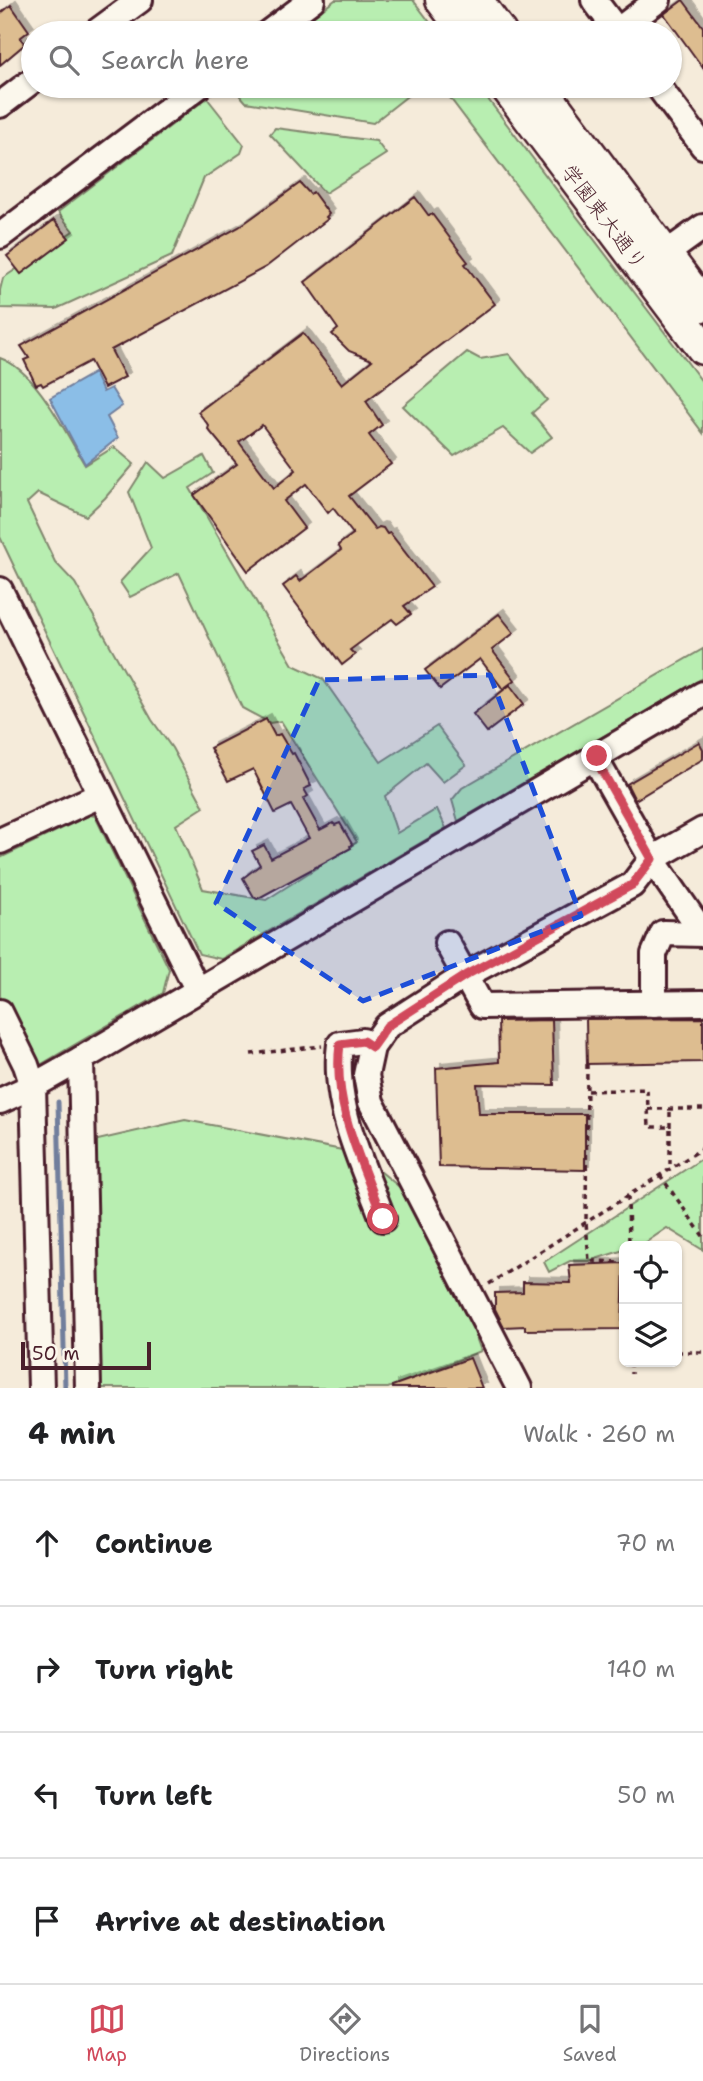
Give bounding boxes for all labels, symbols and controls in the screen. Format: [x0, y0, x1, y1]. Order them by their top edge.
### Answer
search box [21, 21, 682, 98]
icon: search [45, 41, 83, 79]
text: Search here [101, 42, 250, 77]
street label: 学園東大通り [555, 158, 653, 276]
route end [581, 740, 612, 771]
route start [367, 1203, 398, 1234]
map controls [619, 1241, 682, 1367]
button: locate [619, 1241, 682, 1304]
button: layers [619, 1304, 682, 1367]
scale bar [21, 1339, 150, 1371]
text: 50 m [32, 1341, 80, 1366]
text: 4 min [28, 1413, 115, 1454]
text: Walk · 260 m [523, 1419, 675, 1449]
icon: ahead [28, 1524, 66, 1562]
text: Continue [95, 1526, 213, 1561]
text: 70 m [616, 1528, 675, 1558]
icon: right [28, 1650, 66, 1688]
text: Turn right [95, 1652, 233, 1687]
text: 140 m [607, 1654, 675, 1684]
icon: left [28, 1776, 66, 1814]
text: Turn left [95, 1778, 212, 1813]
text: 50 m [617, 1780, 675, 1810]
icon: arrive [28, 1902, 66, 1940]
text: Arrive at destination [95, 1904, 385, 1939]
tab: Map [86, 2000, 127, 2067]
tab: Directions [300, 2000, 390, 2067]
tab: Saved [563, 2000, 617, 2067]

